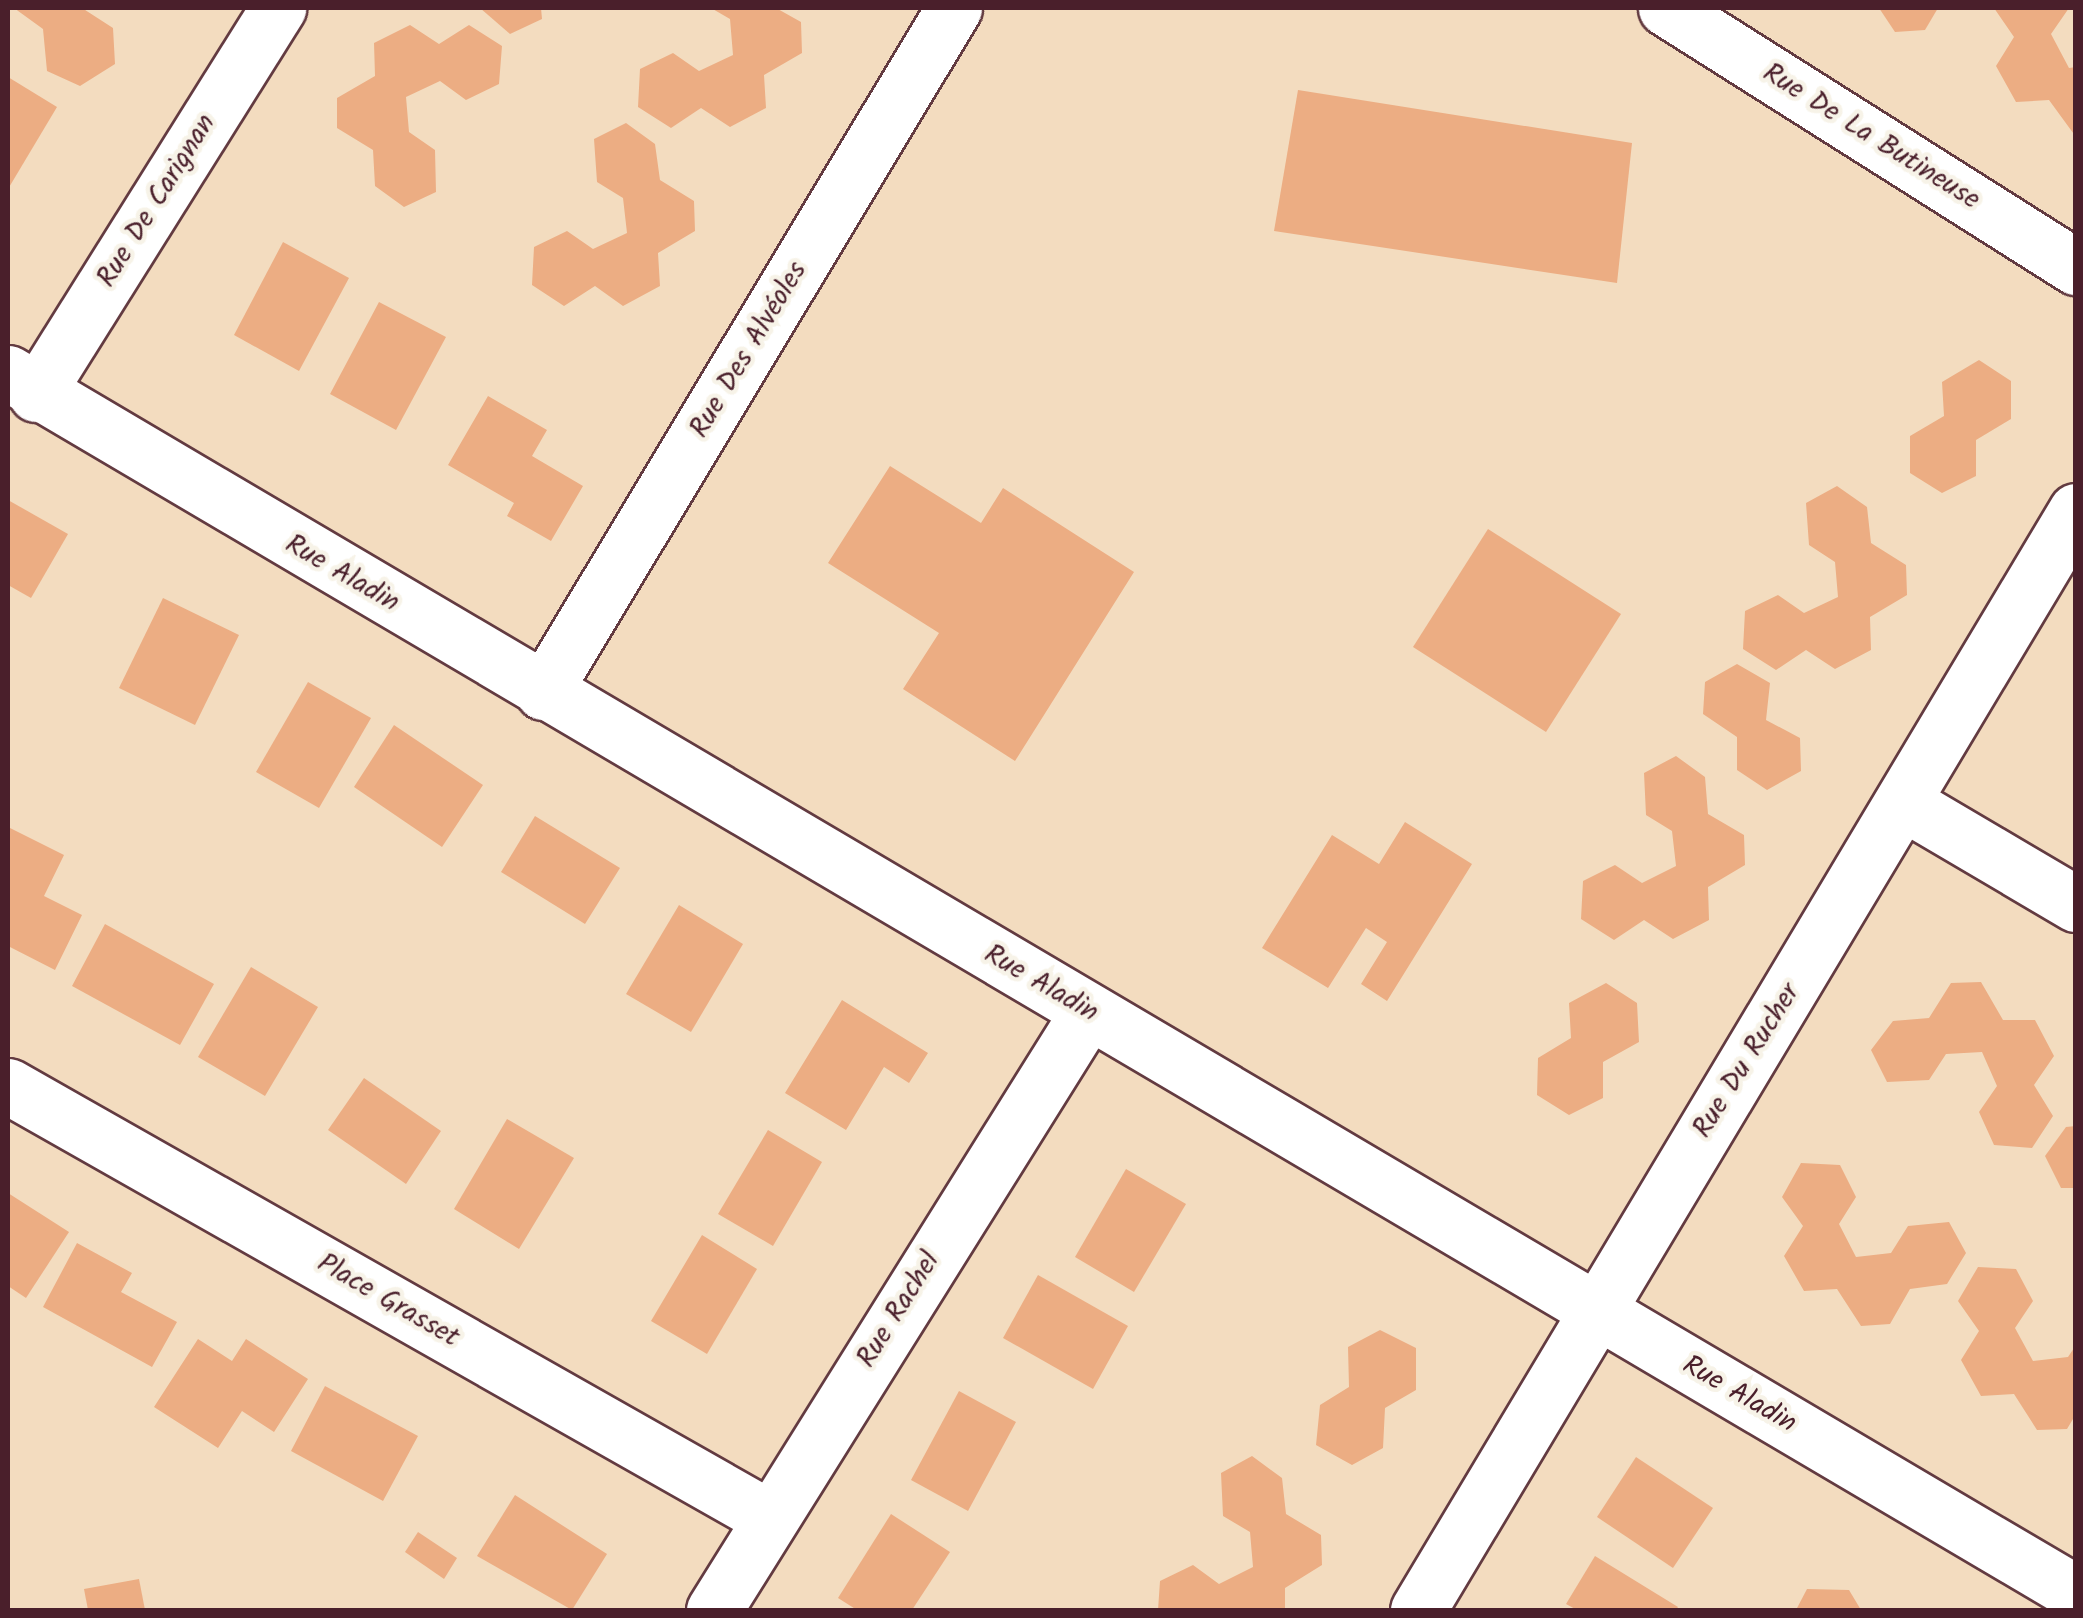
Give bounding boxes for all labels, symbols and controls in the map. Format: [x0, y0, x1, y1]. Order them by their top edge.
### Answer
street label: Rue De La Butineuse [1756, 57, 1986, 217]
street label: Rue De Carignan [90, 108, 224, 294]
street label: Rue Des Alvéoles [683, 256, 815, 444]
street label: Rue Aladin [279, 528, 405, 620]
street label: Rue Aladin [978, 938, 1104, 1030]
street label: Rue Du Rucher [1686, 978, 1808, 1144]
street label: Rue Rachel [850, 1246, 948, 1374]
street label: Place Grasset [311, 1247, 465, 1355]
street label: Rue Aladin [1676, 1349, 1802, 1441]

